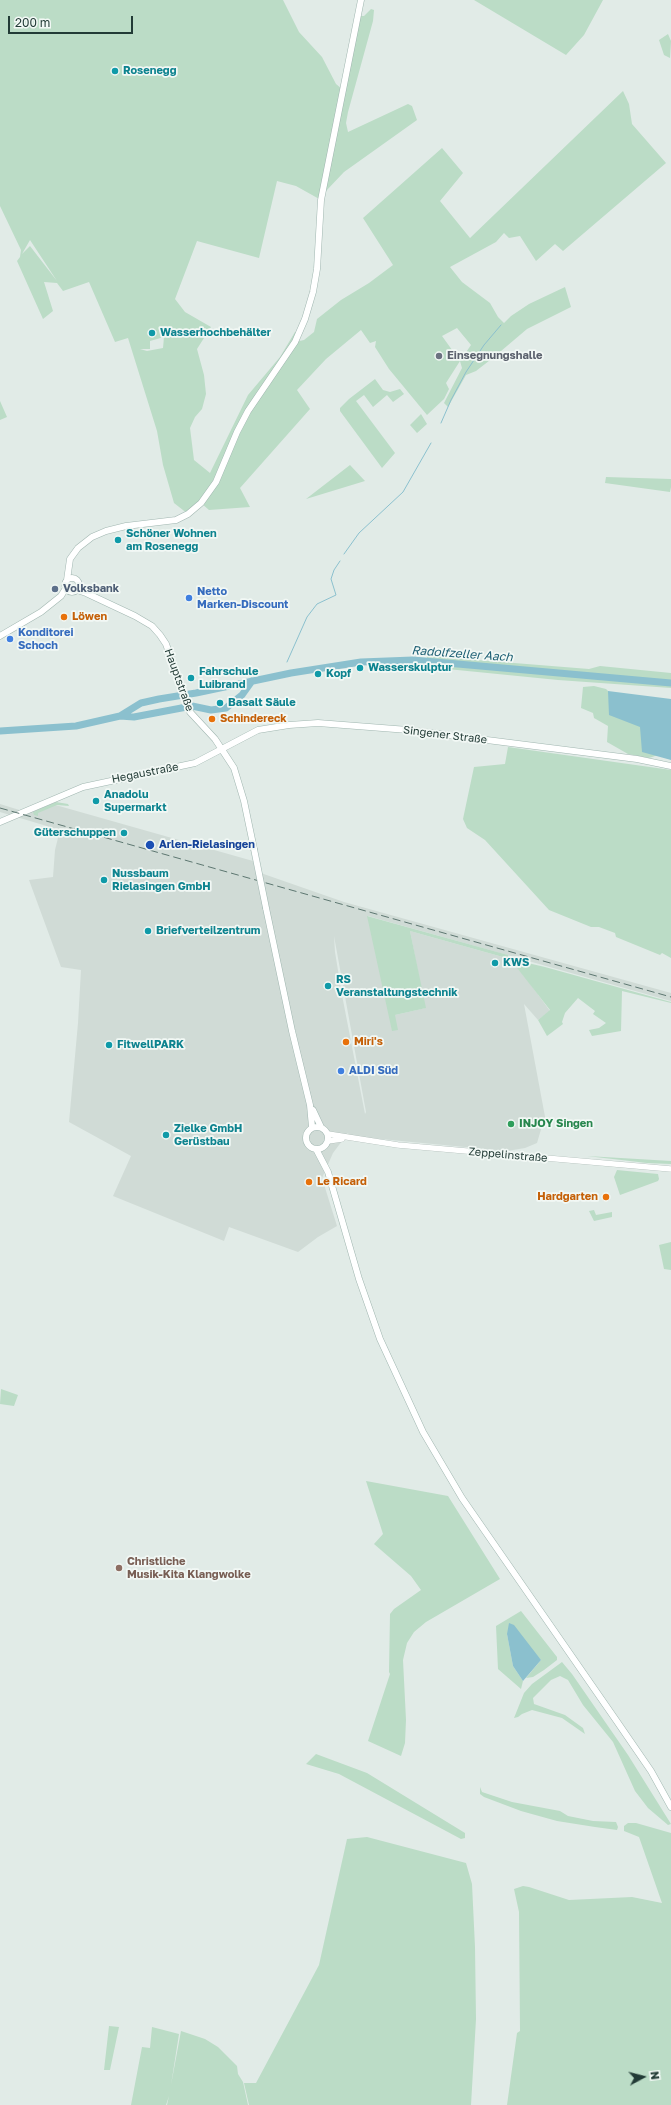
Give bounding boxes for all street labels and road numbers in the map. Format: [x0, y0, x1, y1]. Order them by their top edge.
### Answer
street label: Hauptstraße [162, 647, 196, 713]
street label: Singener Straße [402, 723, 488, 747]
street label: Hegaustraße [110, 760, 180, 786]
street label: Zeppelinstraße [468, 1145, 548, 1165]

